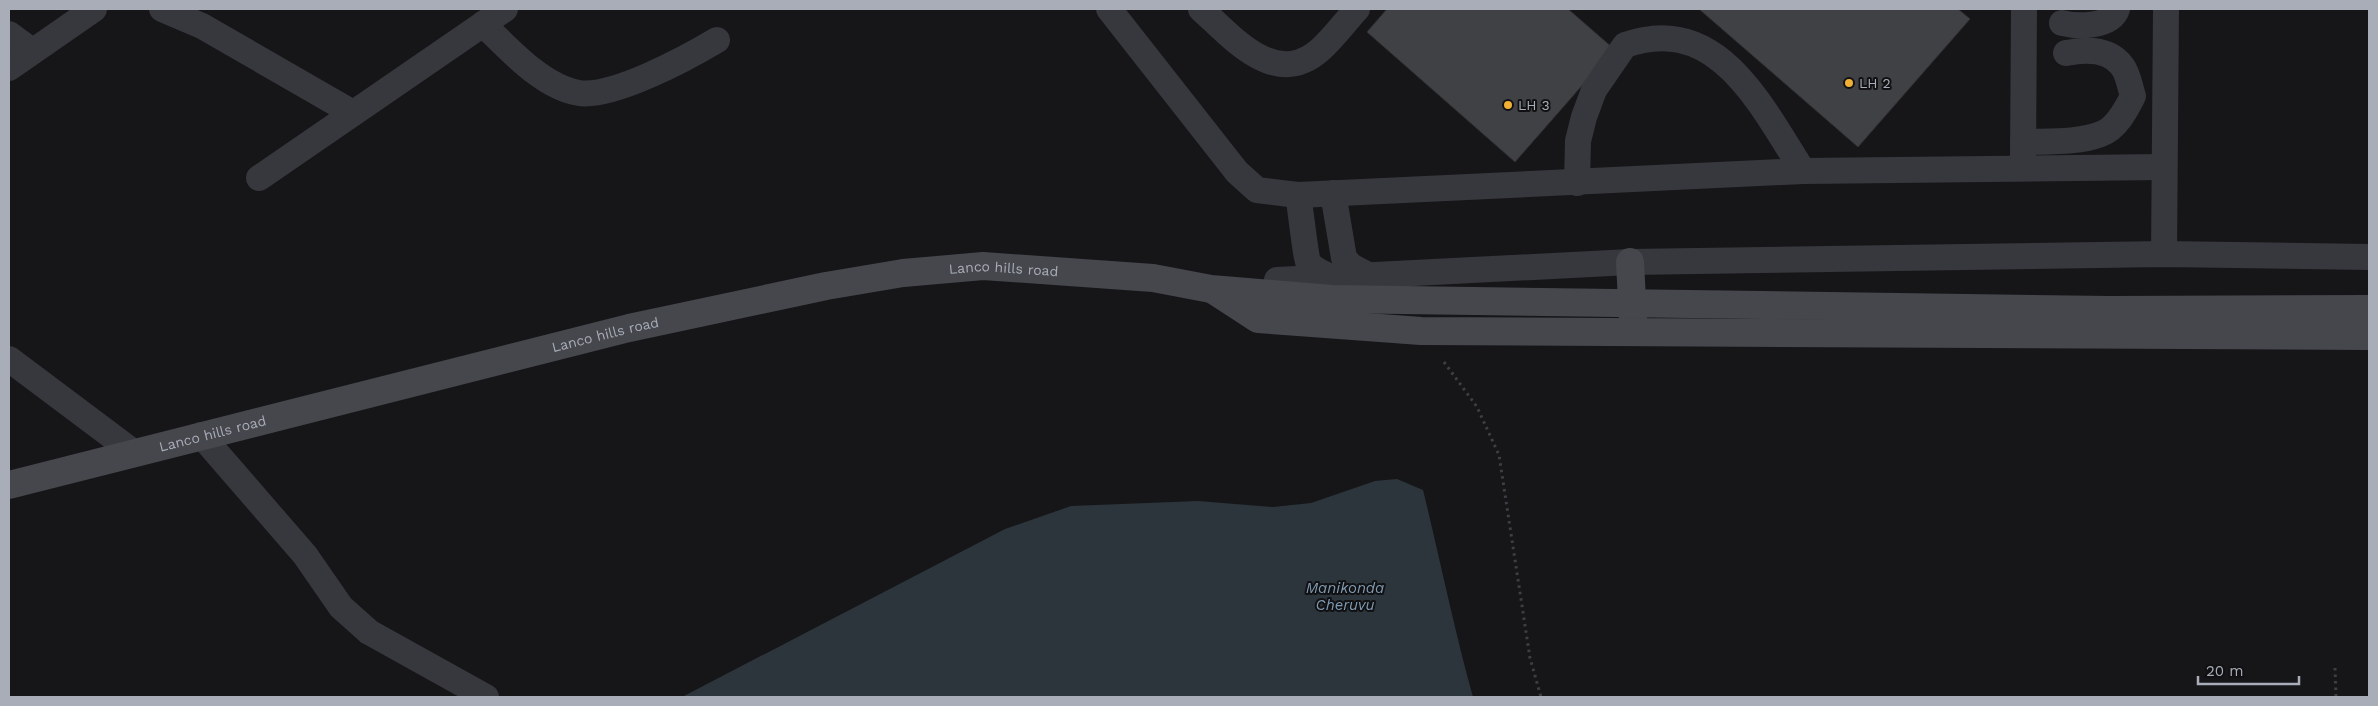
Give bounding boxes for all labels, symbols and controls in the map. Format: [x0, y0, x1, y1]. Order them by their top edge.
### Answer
place label: LH 2 [1859, 75, 1891, 91]
marker: LH 2 [1843, 77, 1855, 89]
place label: LH 3 [1518, 97, 1550, 113]
marker: LH 3 [1502, 99, 1514, 111]
street label: Lanco hills road [948, 258, 1059, 279]
street label: Lanco hills road [550, 314, 660, 355]
street label: Lanco hills road [157, 412, 268, 455]
water label: Manikonda Cheruvu [1306, 579, 1384, 614]
scale bar [2198, 654, 2299, 686]
text: 20 m [2206, 662, 2244, 680]

